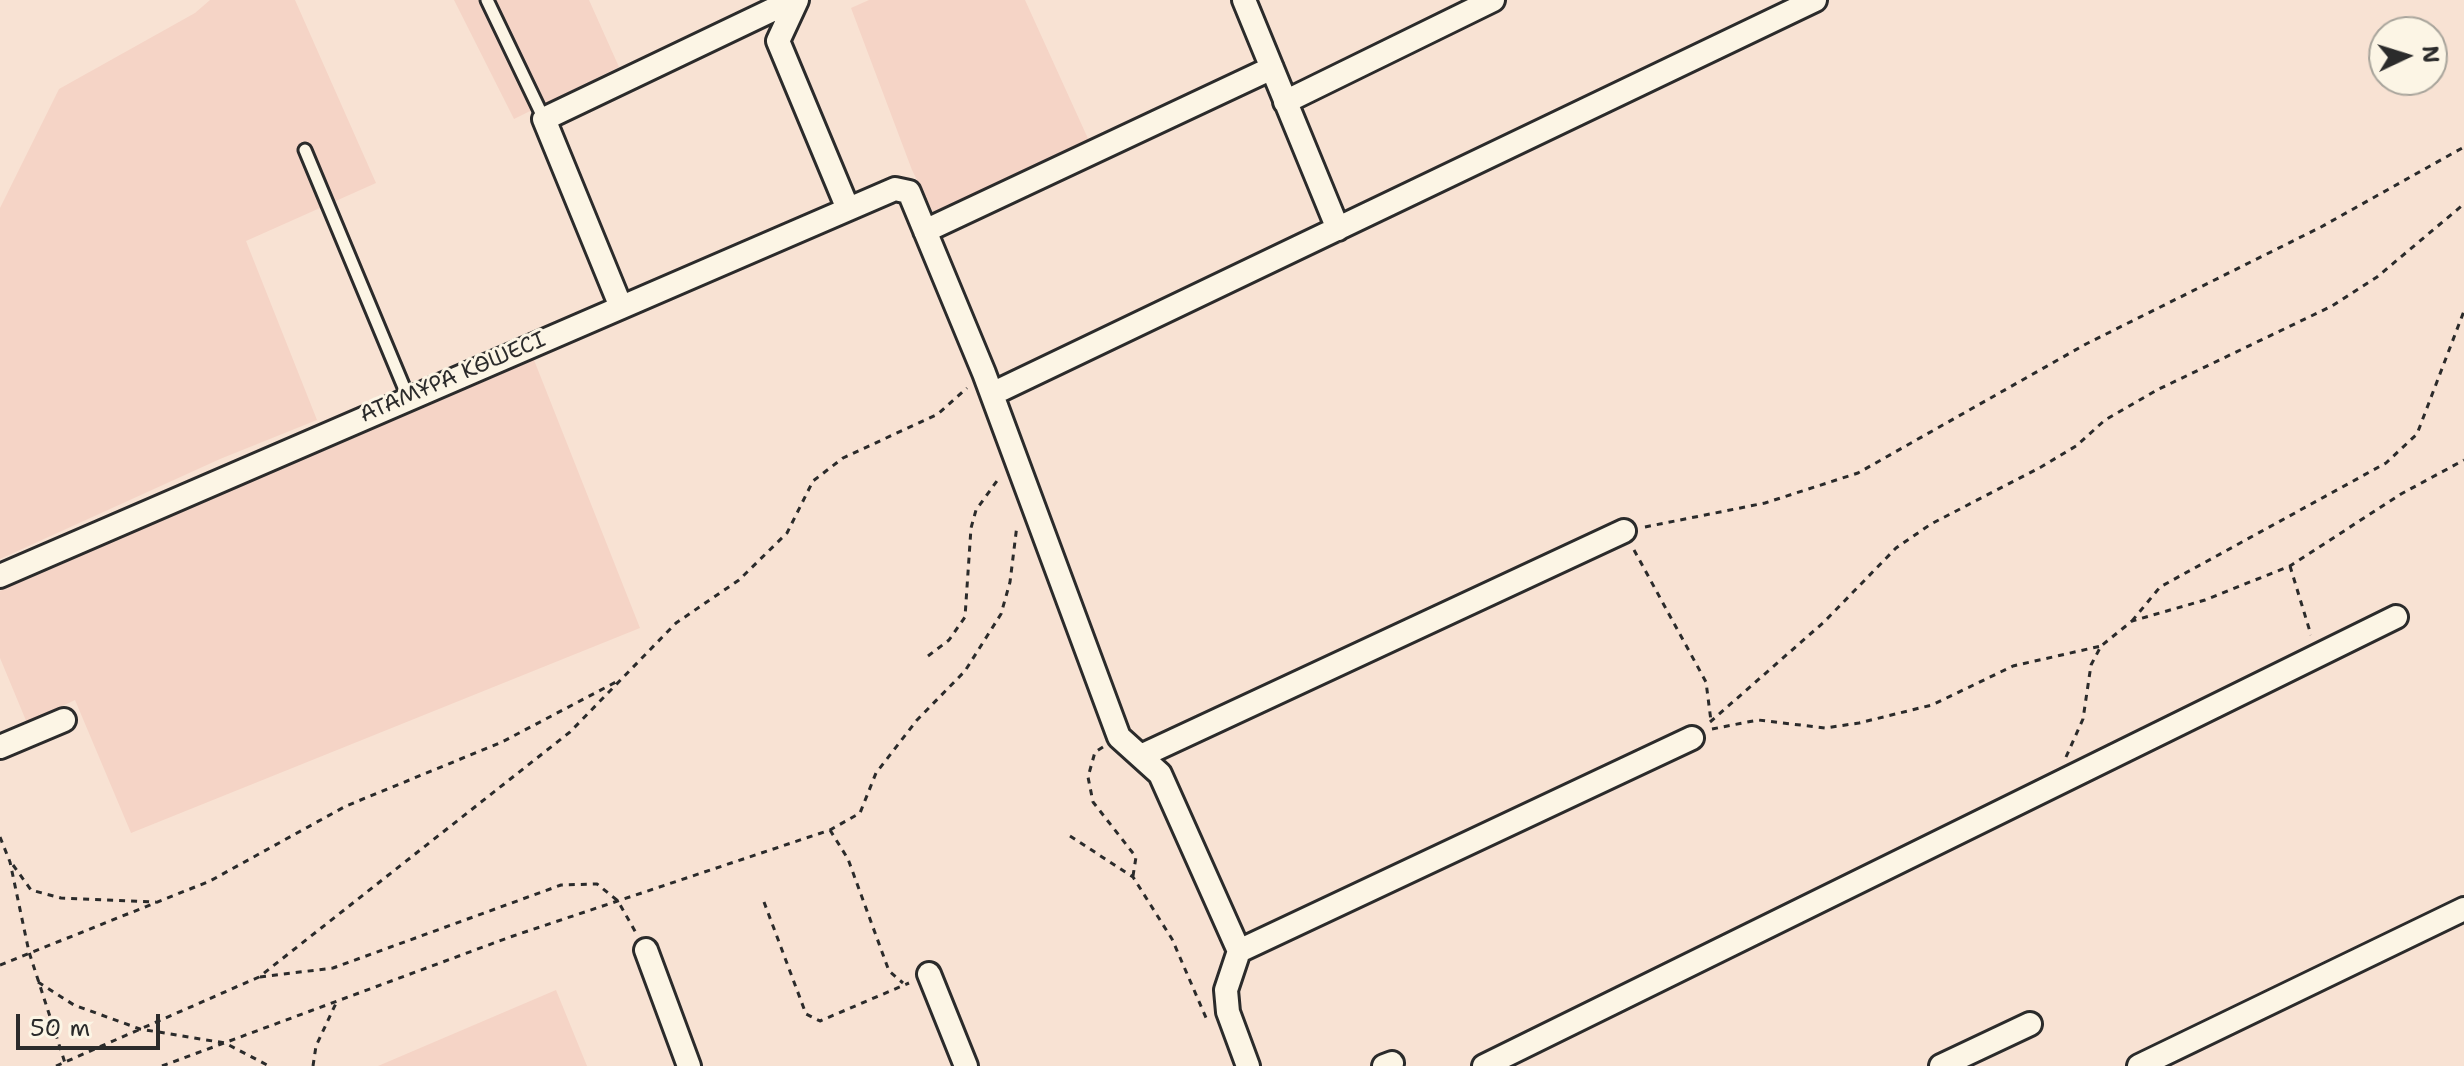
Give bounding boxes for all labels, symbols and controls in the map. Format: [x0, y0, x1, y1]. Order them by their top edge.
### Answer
north arrow [2368, 16, 2448, 96]
text: N [2415, 45, 2446, 64]
street label: АТАМҰРА КӨШЕСІ [356, 327, 550, 429]
scale bar [20, 998, 164, 1048]
text: 50 m [30, 1012, 90, 1044]

